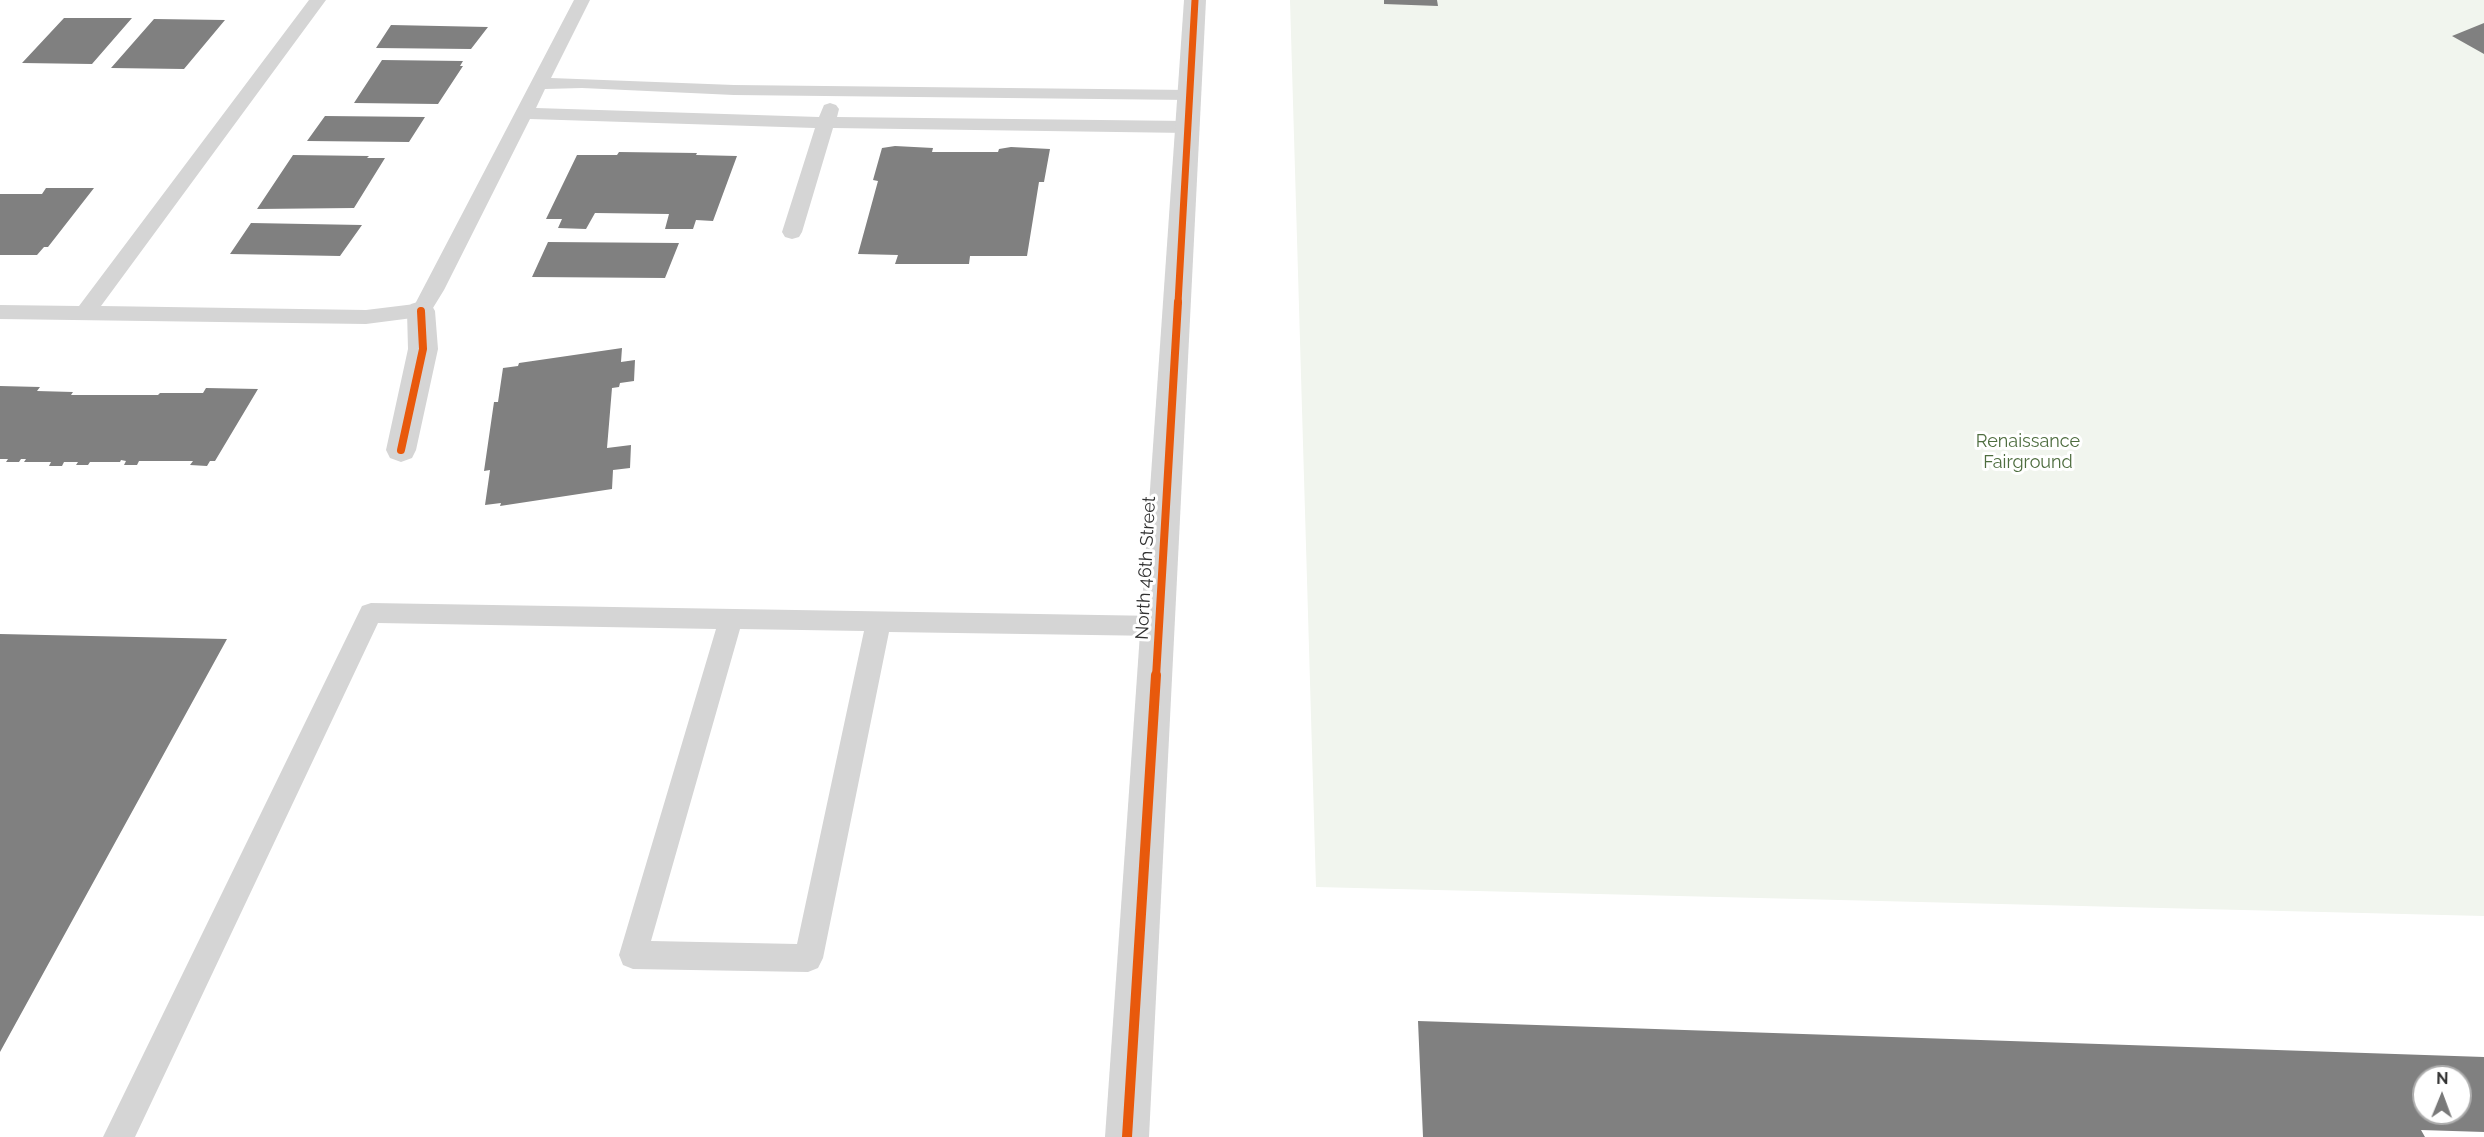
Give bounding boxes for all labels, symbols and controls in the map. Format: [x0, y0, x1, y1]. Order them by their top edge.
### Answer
park label: Renaissance Fairground [1976, 431, 2080, 474]
street label: North 46th Street [1131, 496, 1161, 640]
north arrow [2412, 1065, 2472, 1125]
text: N [2436, 1069, 2449, 1088]

